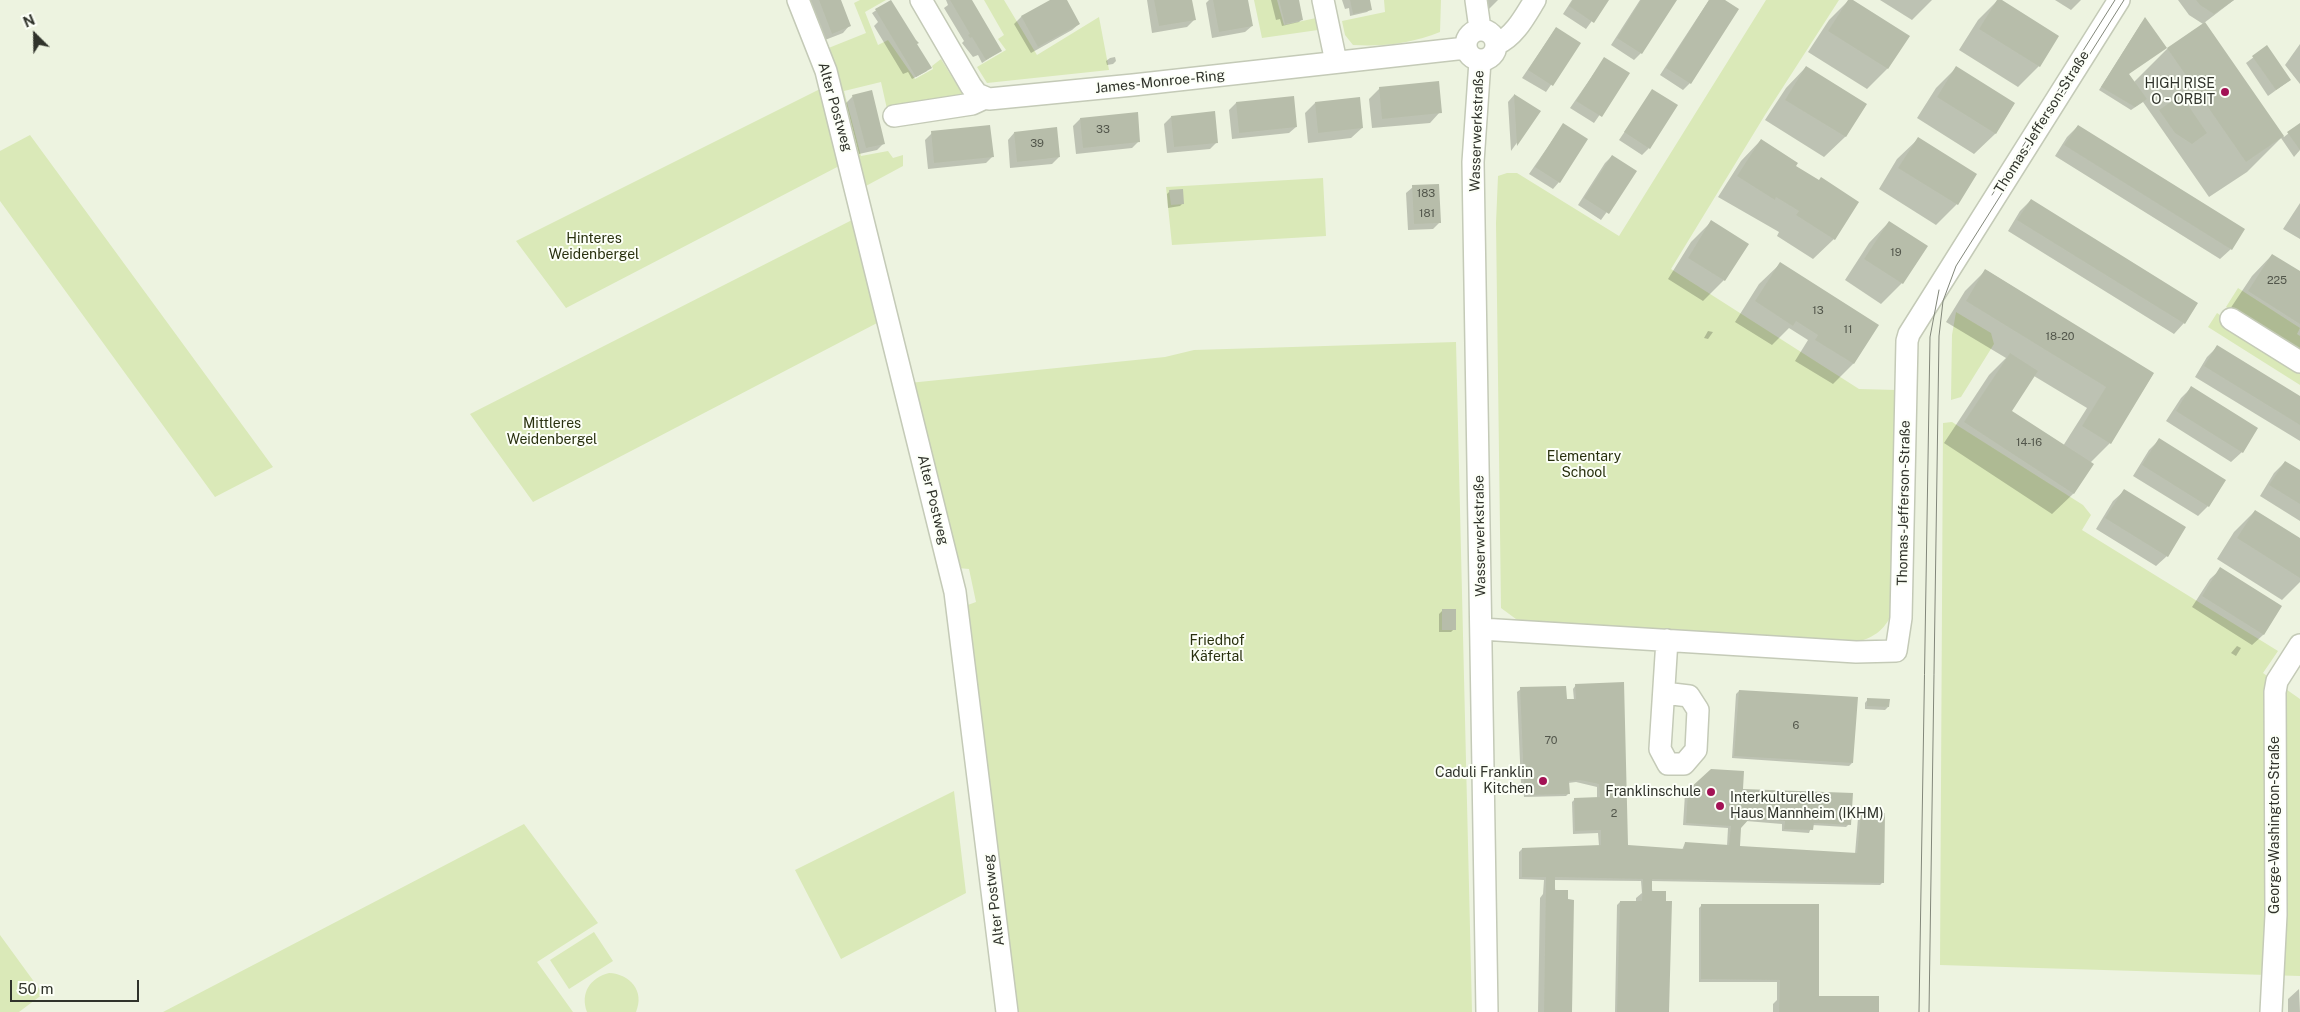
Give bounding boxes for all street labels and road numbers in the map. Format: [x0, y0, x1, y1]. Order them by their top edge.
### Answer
street label: Thomas-Jefferson-Straße [1991, 47, 2093, 197]
street label: Alter Postweg [814, 60, 856, 154]
street label: James-Monroe-Ring [1094, 67, 1226, 97]
street label: Wasserwerkstraße [1466, 70, 1488, 192]
street label: Thomas-Jefferson-Straße [1894, 420, 1914, 586]
street label: Alter Postweg [914, 453, 952, 547]
street label: Wasserwerkstraße [1471, 475, 1489, 597]
street label: George-Washington-Straße [2267, 736, 2283, 914]
street label: Alter Postweg [980, 853, 1008, 947]

